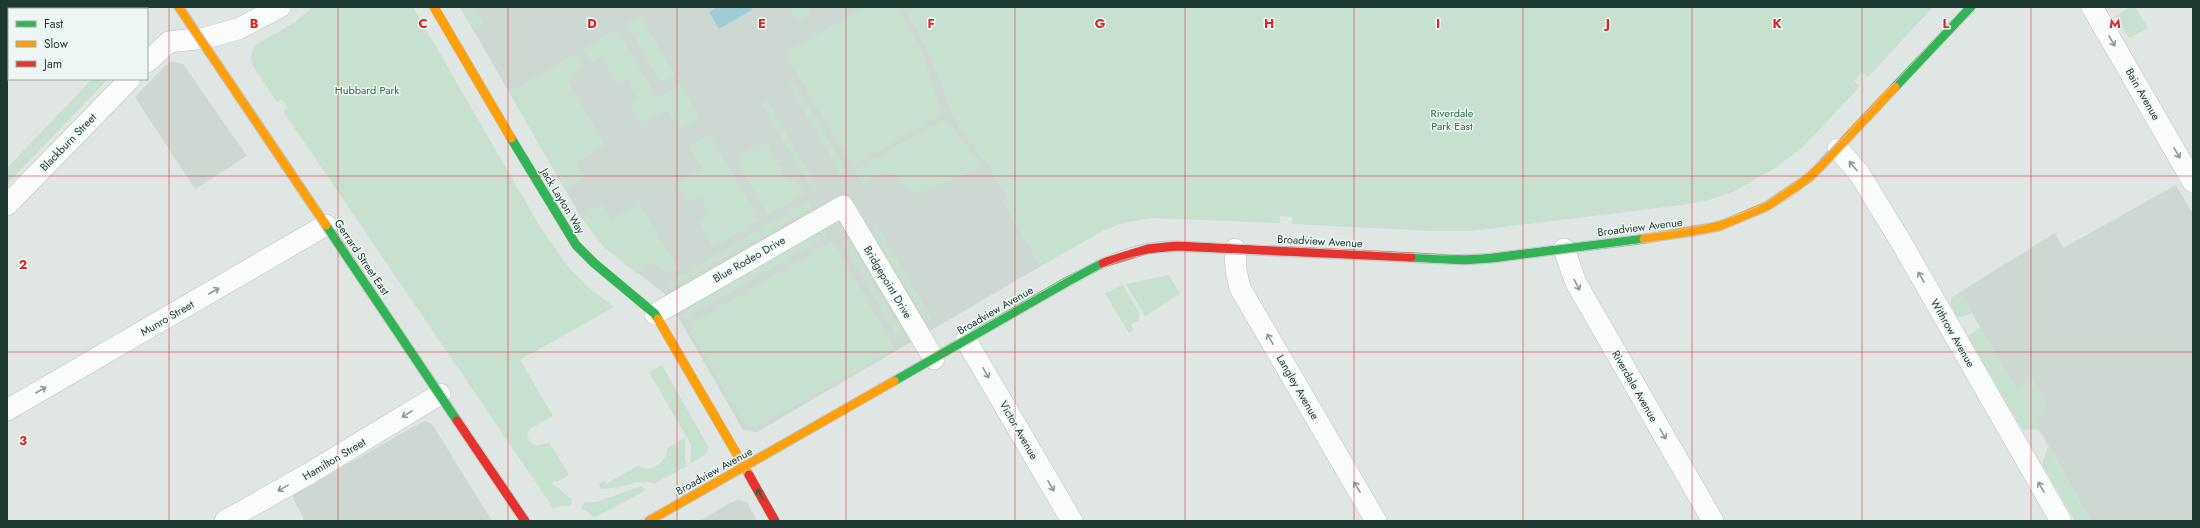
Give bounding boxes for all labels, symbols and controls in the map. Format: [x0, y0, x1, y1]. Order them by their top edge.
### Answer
legend [8, 8, 148, 80]
text: B [250, 14, 259, 33]
text: C [418, 14, 428, 33]
text: D [587, 14, 597, 33]
text: E [758, 14, 766, 33]
text: F [927, 14, 935, 33]
text: G [1095, 14, 1106, 33]
text: H [1264, 14, 1274, 33]
text: I [1436, 14, 1440, 33]
text: J [1603, 14, 1610, 33]
text: K [1772, 14, 1782, 33]
text: L [1943, 14, 1950, 33]
text: M [2109, 14, 2121, 33]
text: Fast [44, 15, 63, 33]
text: Slow [44, 35, 69, 53]
one-way arrow [2108, 35, 2116, 47]
text: Jam [42, 55, 62, 73]
street label: Bain Avenue [2122, 65, 2164, 123]
park label: Hubbard Park [335, 82, 399, 98]
park label: Riverdale Park East [1431, 105, 1474, 134]
street label: Blackburn Street [36, 109, 100, 175]
one-way arrow [2173, 147, 2181, 159]
one-way arrow [1849, 161, 1858, 172]
street label: Jack Layton Way [536, 163, 589, 237]
street label: Broadview Avenue [1597, 214, 1684, 240]
street label: Gerrard Street East [331, 216, 394, 298]
street label: Broadview Avenue [1277, 231, 1363, 251]
street label: Blue Rodeo Drive [710, 232, 788, 286]
street label: Bridgepoint Drive [860, 243, 916, 322]
text: 2 [19, 255, 27, 274]
one-way arrow [1916, 271, 1924, 283]
one-way arrow [1574, 279, 1582, 291]
street label: Broadview Avenue [954, 282, 1036, 338]
one-way arrow [208, 286, 220, 294]
street label: Munro Street [137, 296, 197, 340]
street label: Withrow Avenue [1927, 296, 1979, 370]
one-way arrow [1266, 333, 1274, 345]
street label: Riverdale Avenue [1608, 347, 1662, 425]
street label: Langley Avenue [1273, 352, 1323, 423]
one-way arrow [982, 367, 990, 379]
one-way arrow [35, 386, 47, 394]
street label: Victor Avenue [996, 398, 1042, 463]
one-way arrow [401, 411, 413, 419]
one-way arrow [1660, 428, 1668, 440]
text: 3 [19, 431, 27, 450]
street label: Hamilton Street [299, 434, 369, 484]
street label: Broadview Avenue [673, 443, 756, 499]
one-way arrow [1048, 480, 1056, 492]
one-way arrow [1352, 481, 1360, 493]
one-way arrow [2037, 481, 2045, 493]
one-way arrow [278, 485, 290, 493]
one-way arrow [755, 489, 763, 501]

